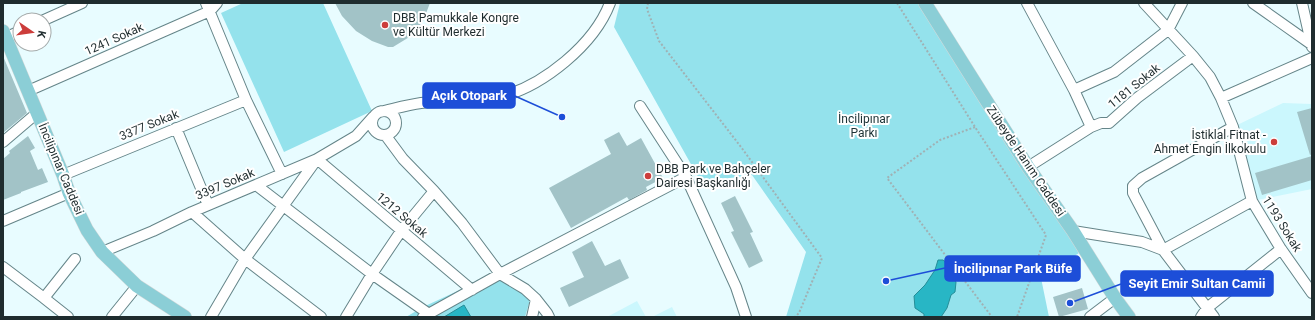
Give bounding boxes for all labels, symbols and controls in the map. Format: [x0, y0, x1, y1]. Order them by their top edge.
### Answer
place label: DBB Pamukkale Kongre ve Kültür Merkezi [393, 11, 519, 39]
north arrow [12, 12, 52, 52]
street label: 1241 Sokak [83, 20, 146, 58]
marker: DBB Pamukkale Kongre ve Kültür Merkezi [380, 20, 390, 30]
text: K [34, 29, 48, 40]
street label: 1181 Sokak [1105, 60, 1163, 111]
callout: Açık Otopark [423, 83, 515, 108]
text: Açık Otopark [431, 88, 508, 103]
street label: Zübeyde Hanım Caddesi [984, 103, 1068, 219]
street label: 3377 Sokak [117, 106, 181, 143]
park label: İncilipınar Parkı [838, 111, 890, 140]
street label: İncilipınar Caddesi [35, 121, 88, 217]
place label: İstiklal Fitnat - Ahmet Engin İlkokulu [1154, 127, 1267, 156]
marker: İstiklal Fitnat - Ahmet Engin İlkokulu [1269, 137, 1279, 147]
place label: DBB Park ve Bahçeler Dairesi Başkanlığı [656, 162, 771, 190]
street label: 3397 Sokak [193, 165, 257, 203]
marker: DBB Park ve Bahçeler Dairesi Başkanlığı [643, 171, 653, 181]
street label: 1212 Sokak [374, 190, 431, 241]
street label: 1193 Sokak [1259, 194, 1305, 255]
callout: İncilipınar Park Büfe [945, 256, 1080, 281]
text: İncilipınar Park Büfe [954, 261, 1072, 276]
callout: Seyit Emir Sultan Camii [1121, 271, 1273, 296]
text: Seyit Emir Sultan Camii [1129, 276, 1265, 291]

